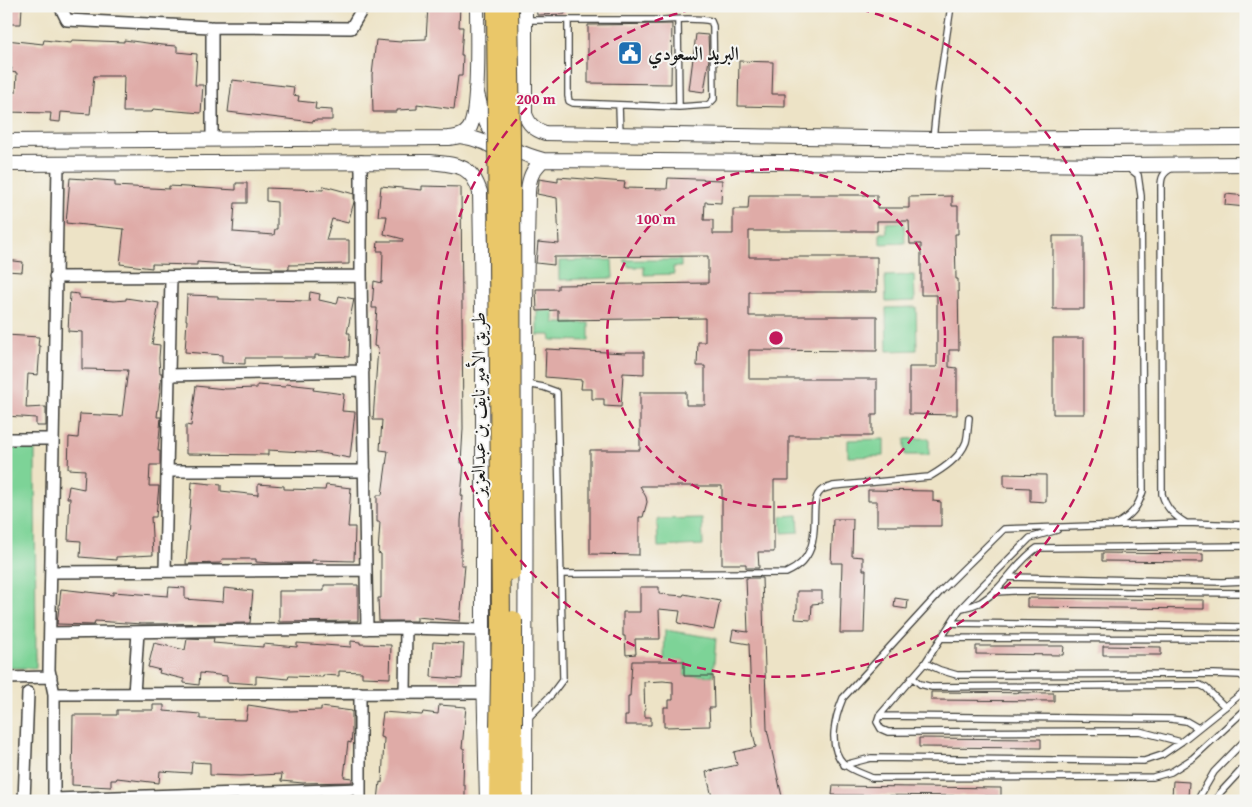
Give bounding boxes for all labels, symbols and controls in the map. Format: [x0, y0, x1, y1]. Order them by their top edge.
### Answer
place label: البريد السعودي [648, 39, 739, 69]
public building icon: البريد السعودي [617, 40, 643, 66]
text: 200 m [516, 88, 556, 109]
text: 100 m [636, 208, 676, 229]
street label: طريق الأمير نايف بن عبدالعزيز [464, 312, 492, 498]
centre of rings [767, 329, 785, 347]

